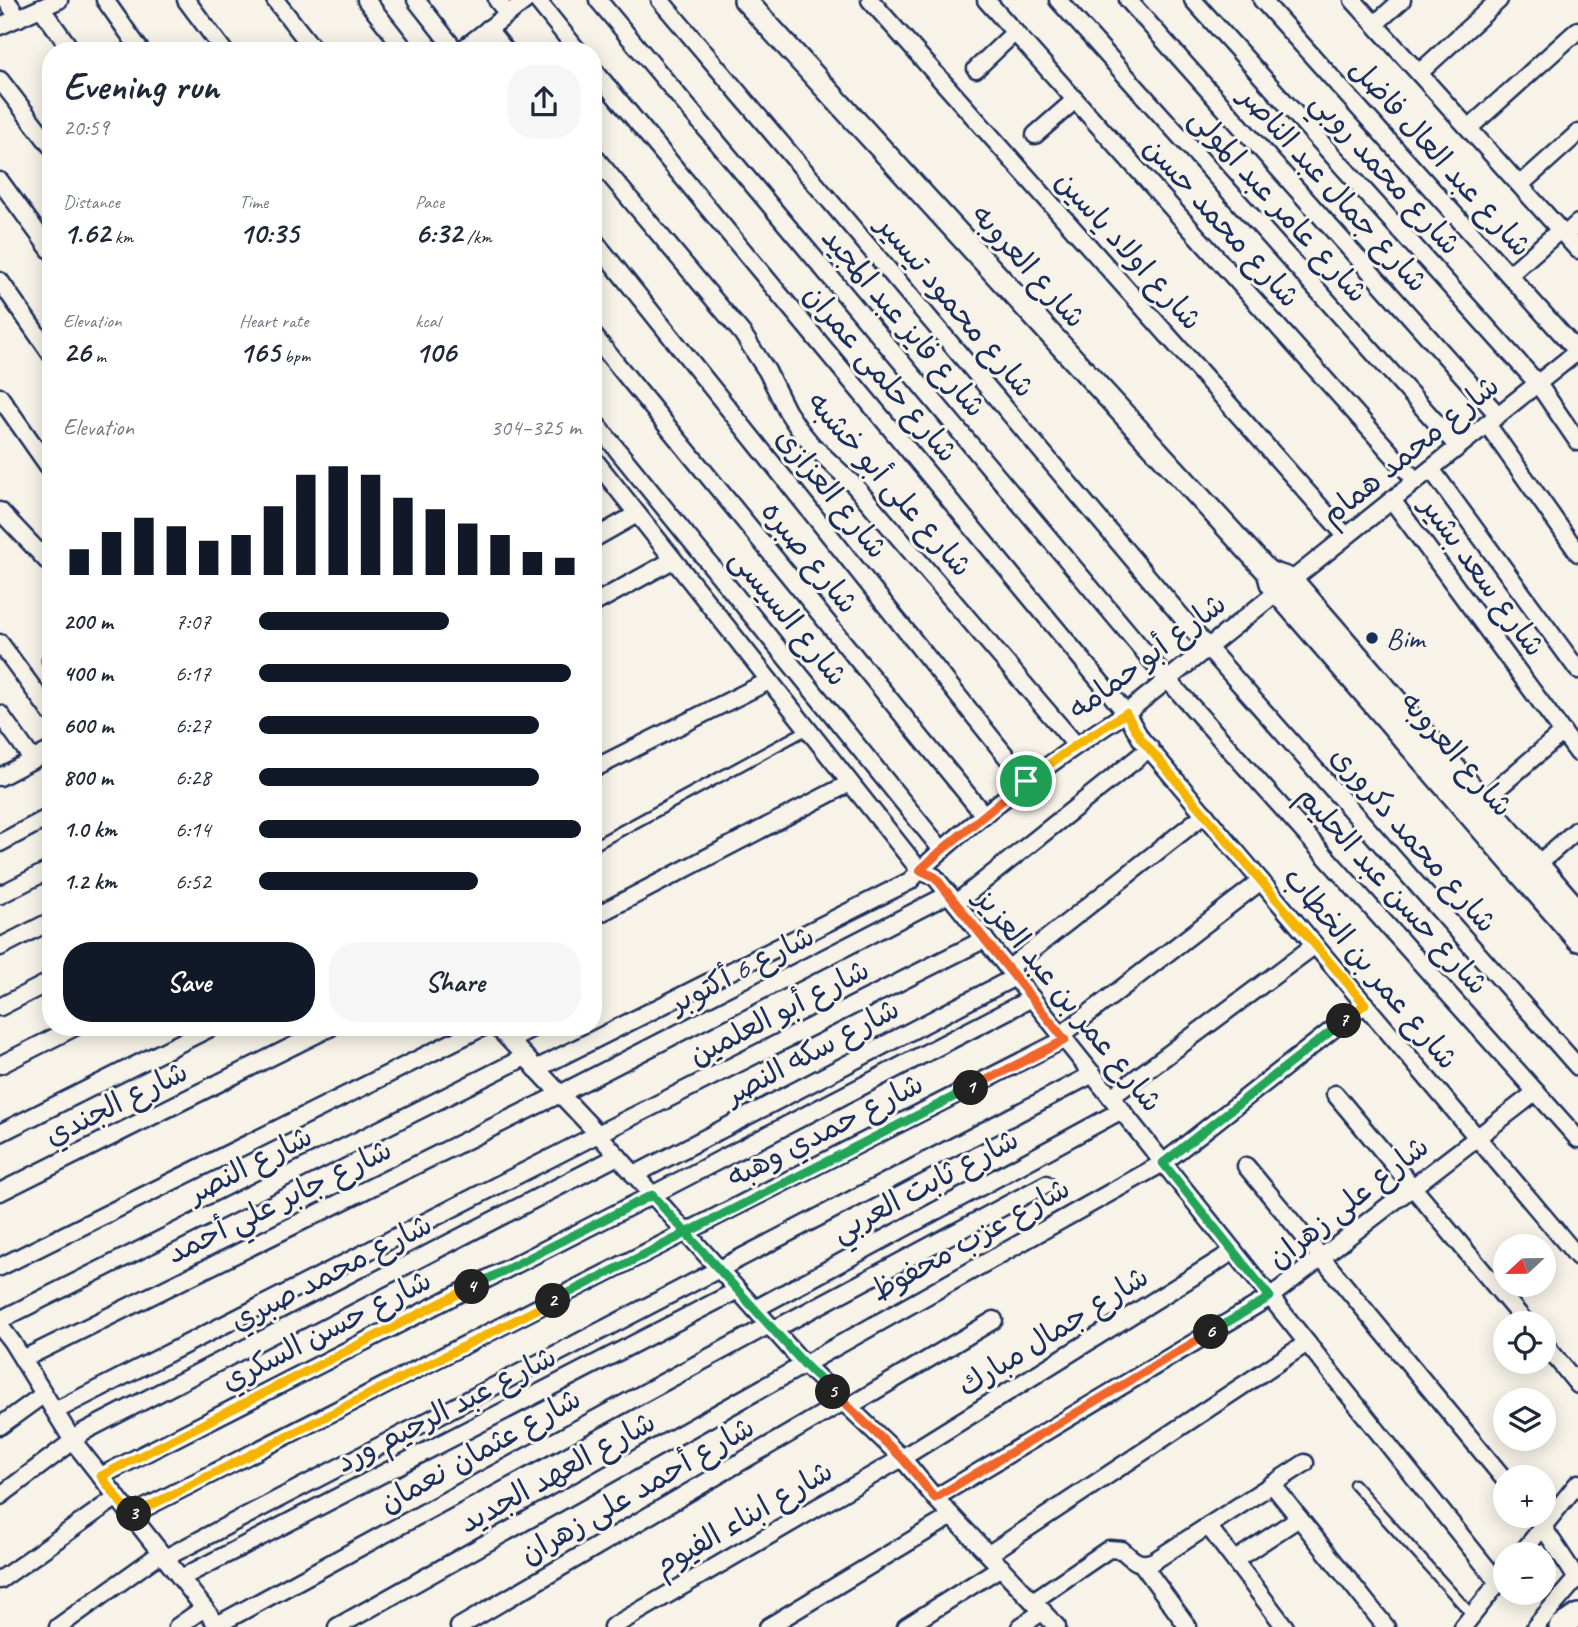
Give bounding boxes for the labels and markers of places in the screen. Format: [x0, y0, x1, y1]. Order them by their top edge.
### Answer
place label: Bim [1386, 619, 1427, 657]
marker: Bim [1364, 630, 1380, 646]
pin [996, 751, 1056, 811]
pin: 7 [1326, 1004, 1362, 1038]
pin: 1 [954, 1070, 988, 1106]
pin: 4 [454, 1270, 490, 1304]
pin: 2 [536, 1284, 570, 1318]
pin: 6 [1194, 1314, 1228, 1350]
pin: 5 [816, 1374, 850, 1410]
pin: 3 [116, 1496, 152, 1532]

